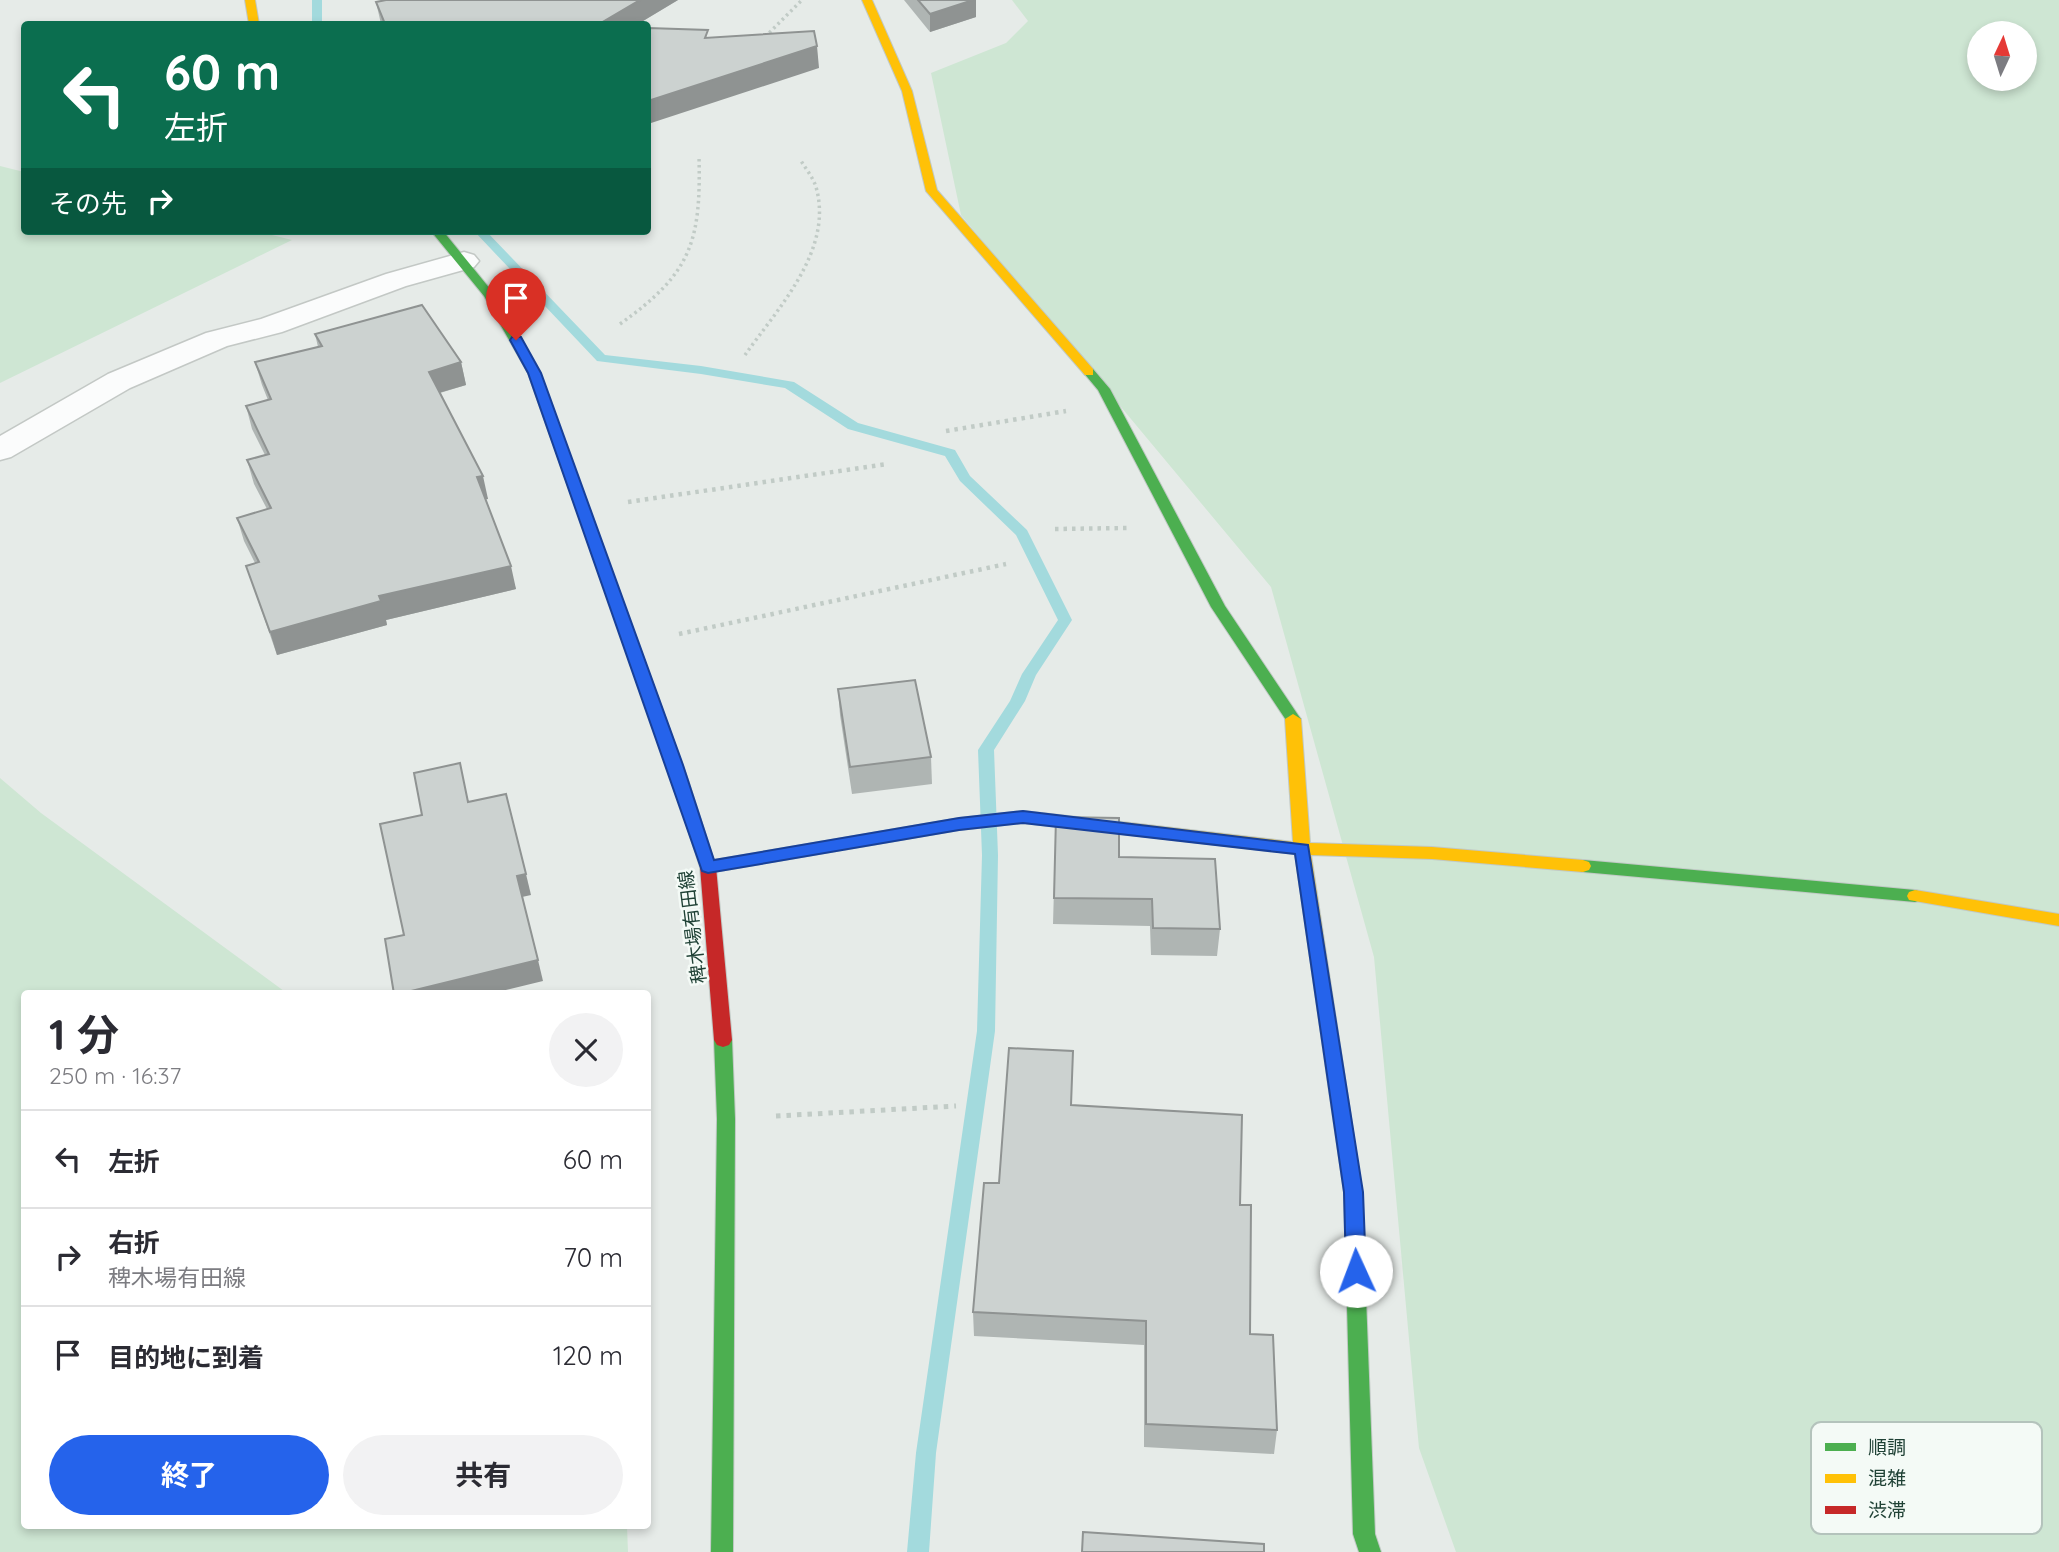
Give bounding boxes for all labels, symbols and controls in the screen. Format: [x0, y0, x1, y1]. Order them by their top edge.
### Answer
north arrow [1967, 21, 2037, 91]
map controls [1967, 21, 2037, 91]
text: 60 m [164, 41, 280, 102]
icon: left [49, 49, 140, 140]
text: 左折 [164, 107, 228, 147]
icon: right [141, 182, 179, 220]
text: その先 [49, 187, 127, 220]
pin [486, 268, 546, 340]
icon: arrive [497, 279, 535, 317]
street label: 稗木場有田線 [673, 869, 711, 985]
text: 1 分 [49, 1008, 119, 1061]
button: close [549, 1013, 623, 1087]
text: 250 m · 16:37 [49, 1061, 181, 1090]
icon: left [49, 1140, 87, 1178]
text: 60 m [563, 1143, 623, 1176]
text: 左折 [108, 1145, 160, 1178]
text: 右折 [108, 1226, 160, 1259]
position arrow [1319, 1234, 1393, 1308]
icon: right [49, 1238, 87, 1276]
text: 70 m [563, 1241, 623, 1274]
text: 稗木場有田線 [108, 1263, 246, 1292]
icon: arrive [49, 1336, 87, 1374]
text: 120 m [553, 1339, 623, 1372]
text: 目的地に到着 [108, 1341, 264, 1374]
legend [1811, 1422, 2042, 1534]
button: 終了 [49, 1435, 329, 1515]
button: 共有 [343, 1435, 623, 1515]
text: 順調 [1868, 1435, 1906, 1459]
text: 混雑 [1868, 1466, 1906, 1490]
text: 渋滞 [1868, 1498, 1906, 1522]

